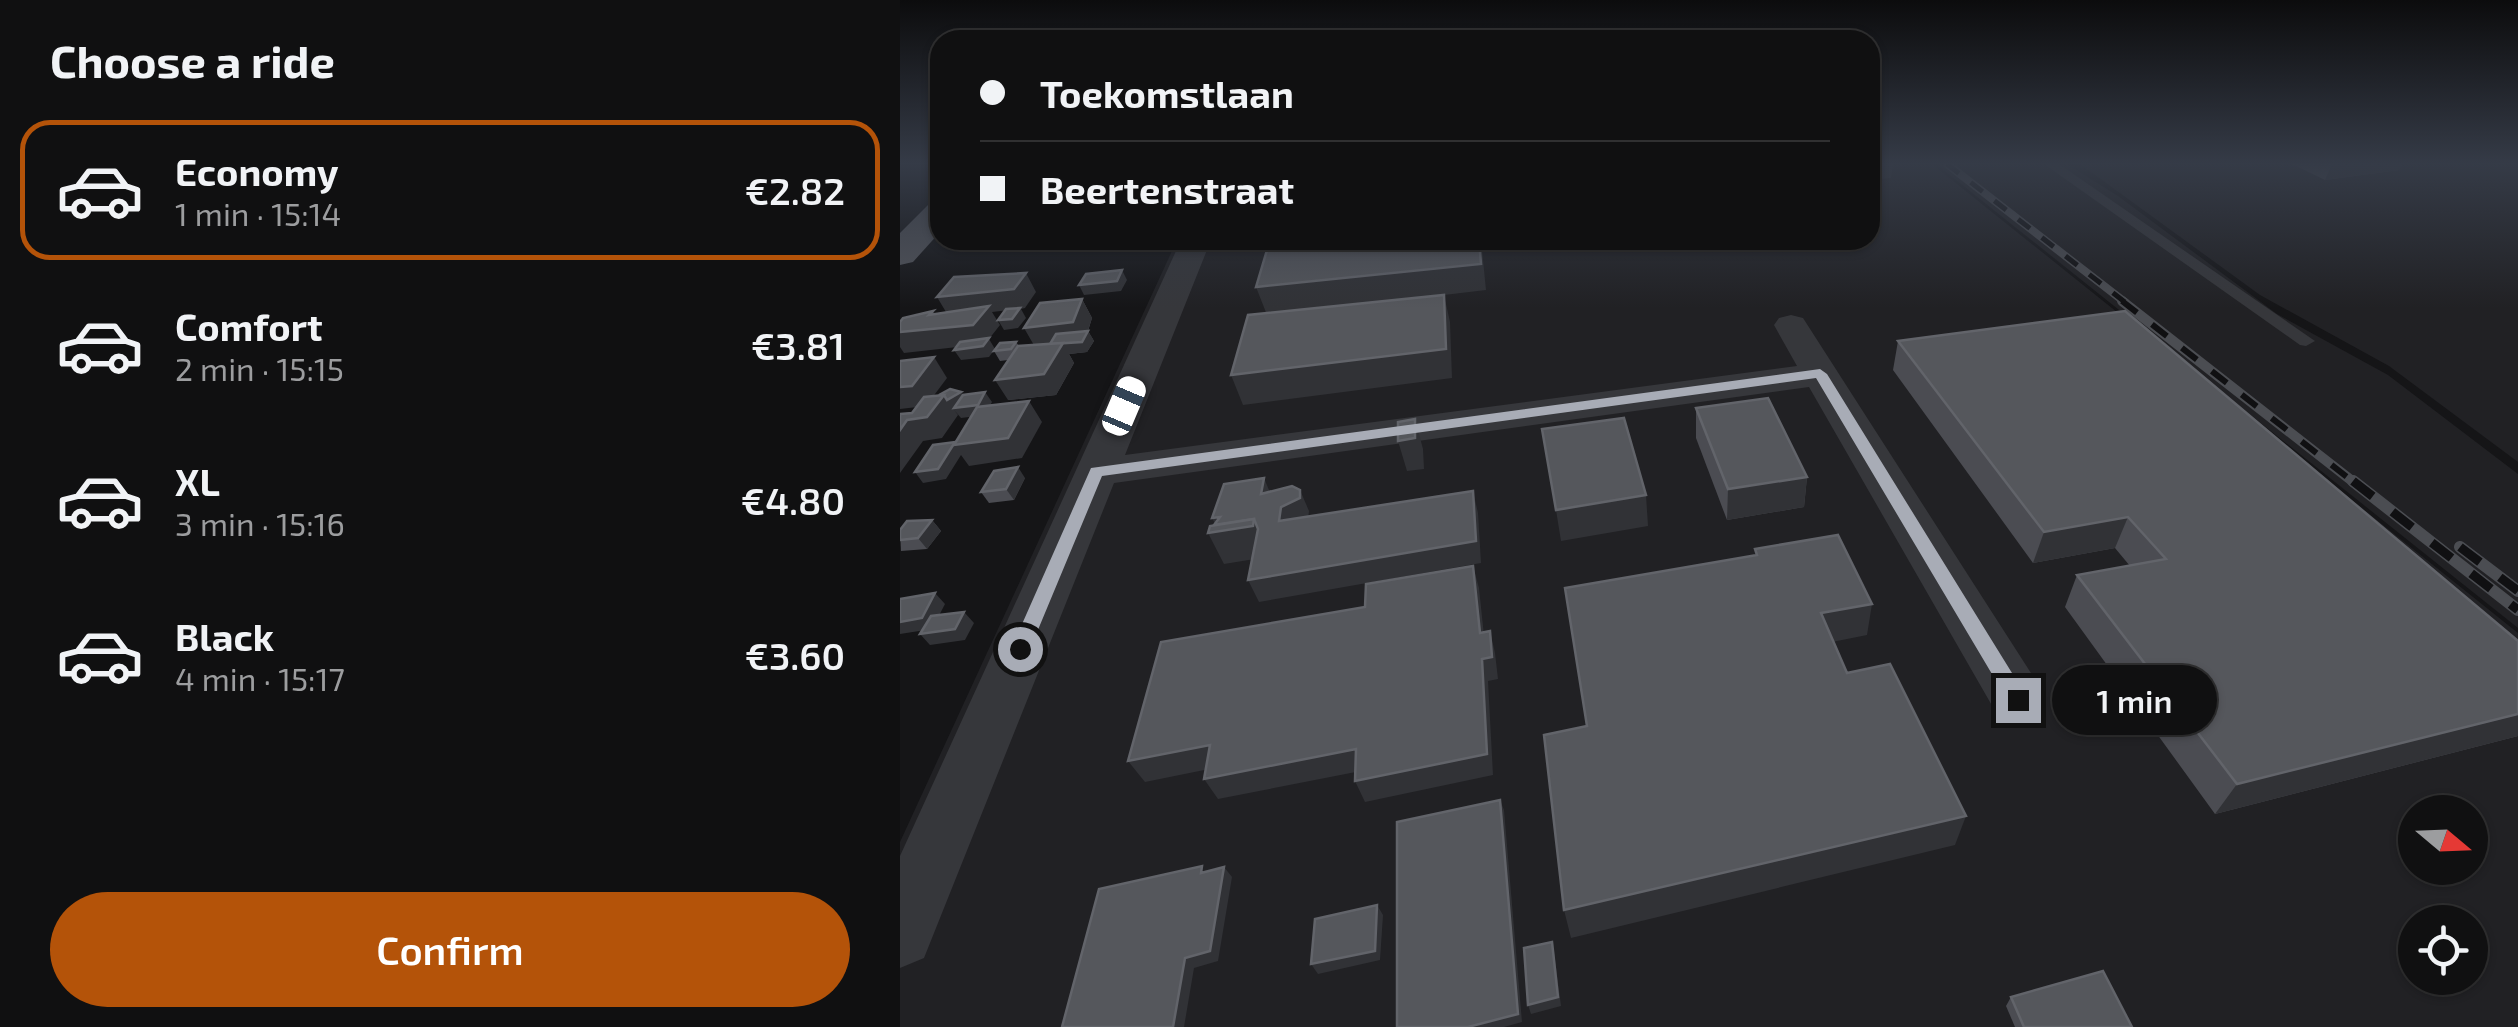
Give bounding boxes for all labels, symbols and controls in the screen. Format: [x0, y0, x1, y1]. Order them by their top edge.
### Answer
text: Choose a ride [50, 33, 335, 87]
text: Toekomstlaan [1040, 70, 1294, 116]
icon: car [55, 145, 145, 235]
text: Economy [175, 148, 339, 194]
text: Beertenstraat [1040, 166, 1294, 212]
text: €2.82 [745, 167, 845, 213]
text: 1 min · 15:14 [175, 194, 341, 232]
icon: car [55, 300, 145, 390]
text: Comfort [175, 303, 323, 349]
text: €3.81 [751, 322, 845, 368]
text: 2 min · 15:15 [175, 349, 344, 387]
car [1098, 373, 1150, 439]
icon: car [55, 455, 145, 545]
text: XL [175, 458, 220, 504]
text: €4.80 [741, 477, 845, 523]
text: 3 min · 15:16 [175, 504, 345, 542]
icon: car [55, 610, 145, 700]
text: Black [175, 613, 274, 659]
route start [998, 627, 1043, 672]
text: €3.60 [745, 632, 845, 678]
text: 4 min · 15:17 [175, 659, 345, 697]
callout: 1 min [2053, 665, 2218, 735]
route end [1996, 678, 2041, 723]
text: 1 min [2097, 681, 2172, 719]
north arrow [2398, 795, 2488, 885]
map controls [2398, 795, 2488, 995]
button: Confirm [50, 892, 850, 1007]
button: locate [2398, 905, 2488, 995]

